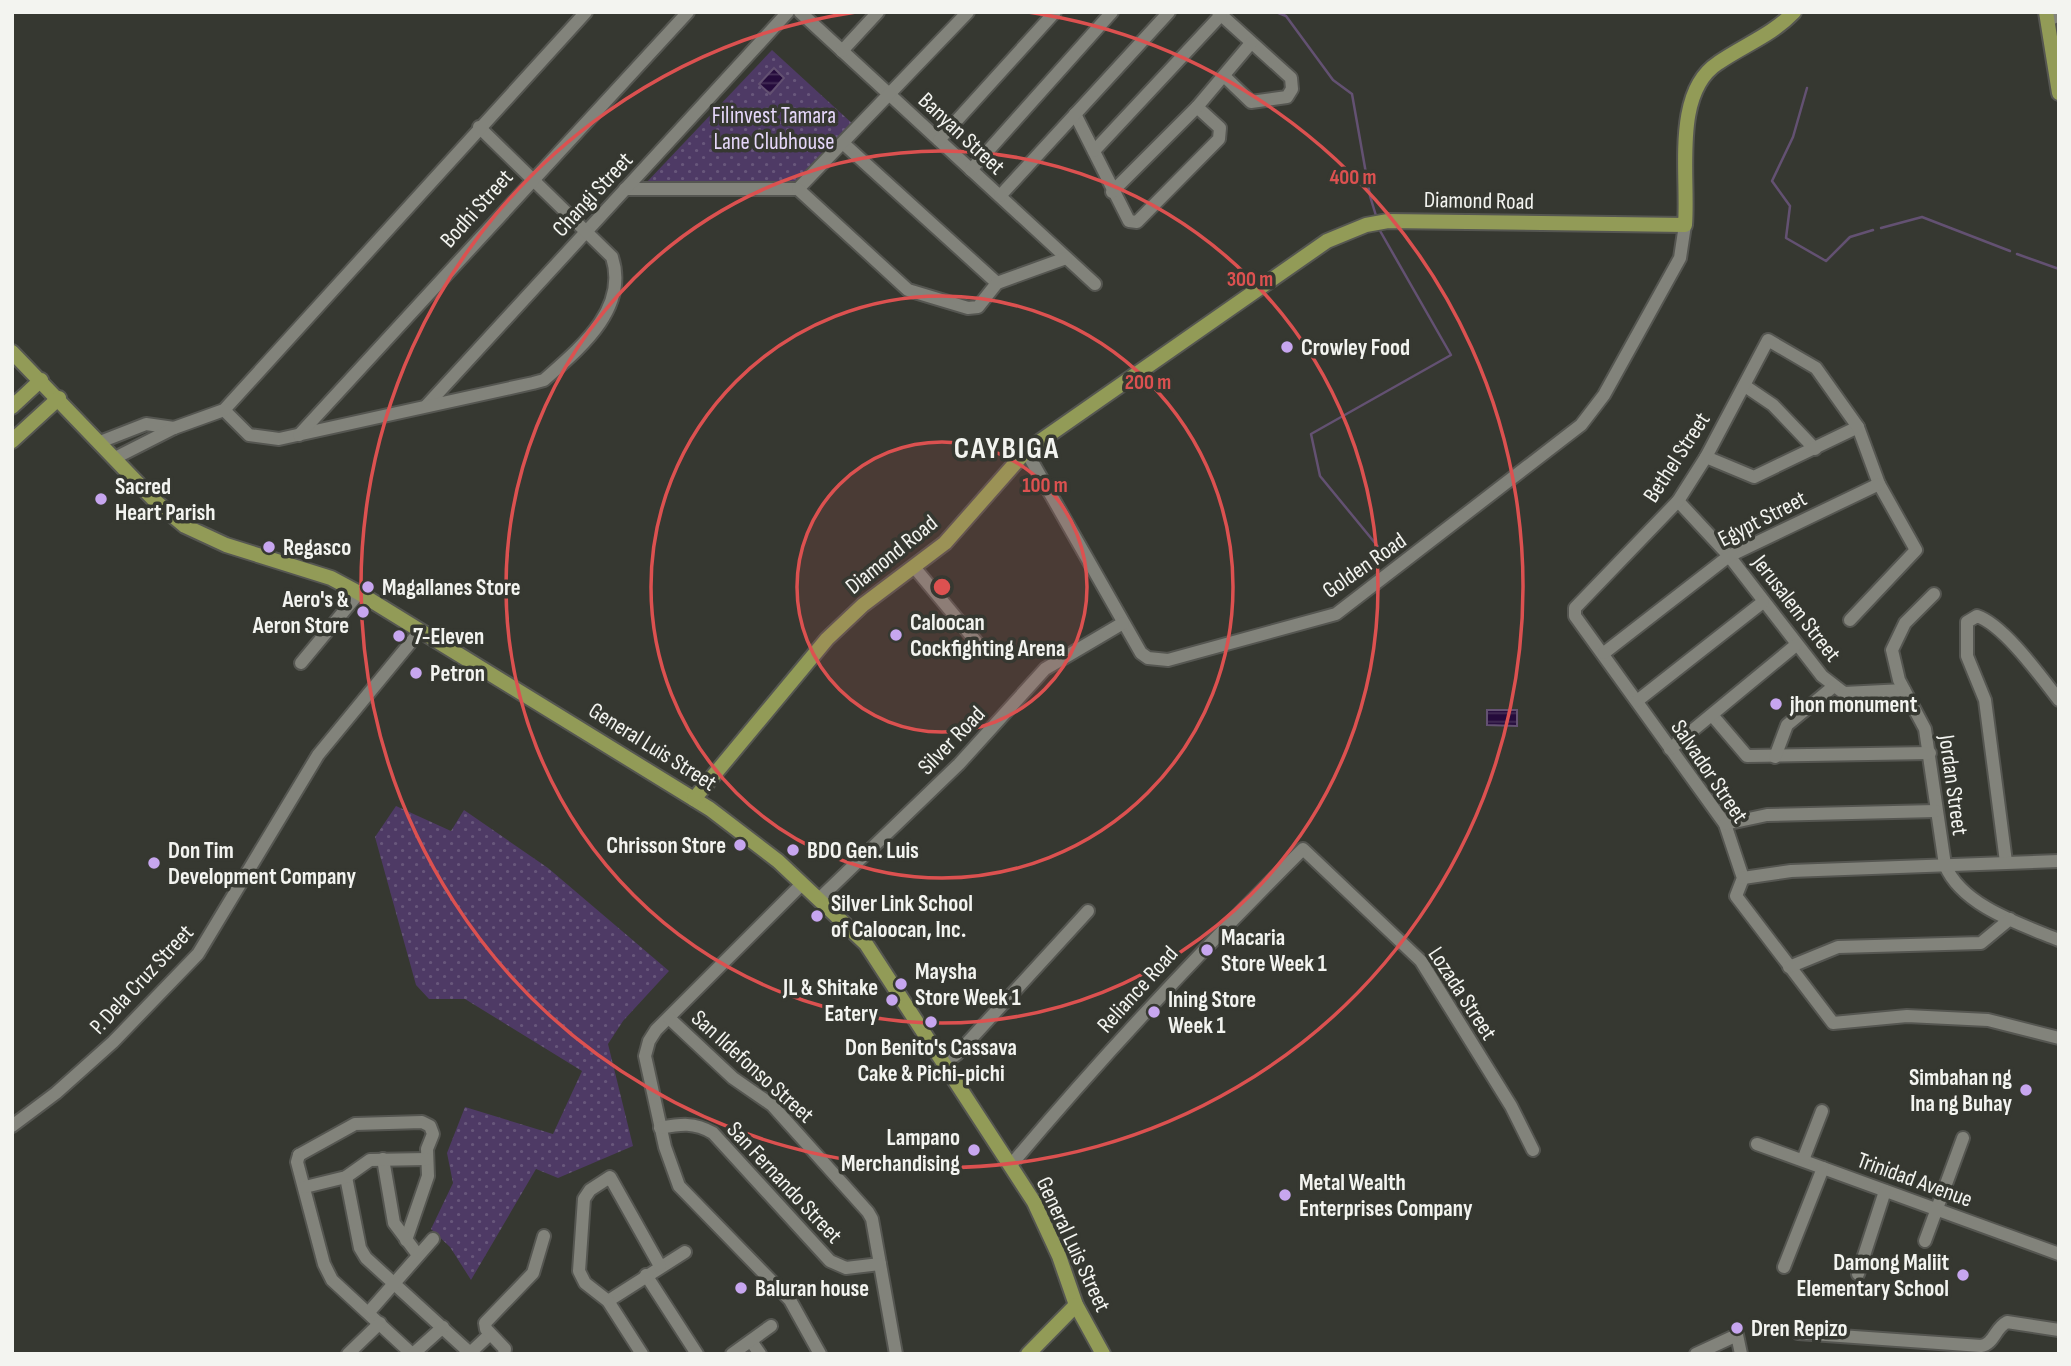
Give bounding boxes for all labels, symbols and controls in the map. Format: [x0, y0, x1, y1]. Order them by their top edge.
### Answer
street label: Banyan Street [912, 87, 1010, 181]
park label: Filinvest Tamara Lane Clubhouse [712, 102, 836, 156]
street label: Changi Street [547, 147, 639, 243]
street label: Bodhi Street [434, 164, 519, 254]
text: 400 m [1330, 165, 1376, 190]
street label: Diamond Road [1424, 186, 1534, 216]
text: 300 m [1227, 267, 1273, 292]
place label: Crowley Food [1301, 334, 1410, 362]
marker: Crowley Food [1279, 339, 1295, 355]
text: 200 m [1125, 370, 1171, 395]
street label: Bethel Street [1637, 407, 1716, 508]
district label: CAYBIGA [954, 431, 1060, 467]
place label: Sacred Heart Parish [115, 473, 216, 527]
text: 100 m [1022, 473, 1068, 498]
street label: Egypt Street [1713, 485, 1812, 553]
marker: Sacred Heart Parish [93, 491, 109, 507]
street label: Diamond Road [840, 509, 943, 600]
street label: Golden Road [1317, 527, 1412, 605]
place label: Regasco [283, 534, 351, 562]
marker: Regasco [261, 539, 277, 555]
street label: Jerusalem Street [1745, 549, 1847, 668]
place label: Magallanes Store [382, 574, 521, 602]
centre of rings [930, 575, 954, 599]
marker: Magallanes Store [360, 579, 376, 595]
place label: Aero's & Aeron Store [252, 586, 350, 640]
marker: Aero's & Aeron Store [355, 604, 371, 620]
place label: Caloocan Cockfighting Arena [910, 609, 1065, 663]
place label: 7-Eleven [413, 623, 484, 651]
marker: Caloocan Cockfighting Arena [888, 627, 904, 643]
marker: 7-Eleven [391, 628, 407, 644]
place label: Petron [430, 660, 485, 688]
marker: Petron [408, 665, 424, 681]
place label: jhon monument [1789, 691, 1918, 719]
street label: General Luis Street [583, 696, 722, 797]
marker: jhon monument [1768, 696, 1784, 712]
street label: Silver Road [912, 700, 991, 781]
street label: Salvador Street [1664, 715, 1754, 828]
street label: Jordan Street [1932, 732, 1974, 837]
place label: Chrisson Store [606, 832, 726, 860]
place label: Don Tim Development Company [168, 837, 356, 891]
marker: Chrisson Store [732, 837, 748, 853]
place label: BDO Gen. Luis [807, 837, 919, 865]
marker: BDO Gen. Luis [785, 842, 801, 858]
marker: Don Tim Development Company [146, 855, 162, 871]
place label: Silver Link School of Caloocan, Inc. [831, 890, 973, 944]
marker: Silver Link School of Caloocan, Inc. [809, 908, 825, 924]
street label: P. Dela Cruz Street [84, 919, 200, 1040]
place label: Macaria Store Week 1 [1221, 924, 1327, 978]
street label: Reliance Road [1091, 940, 1184, 1039]
marker: Macaria Store Week 1 [1199, 942, 1215, 958]
street label: Lozada Street [1422, 942, 1503, 1045]
place label: Maysha Store Week 1 [915, 958, 1021, 1012]
place label: JL & Shitake Eatery [782, 974, 878, 1028]
marker: Maysha Store Week 1 [893, 976, 909, 992]
place label: Ining Store Week 1 [1168, 986, 1256, 1040]
marker: JL & Shitake Eatery [884, 992, 900, 1008]
street label: San Ildefonso Street [685, 1004, 819, 1129]
marker: Ining Store Week 1 [1146, 1004, 1162, 1020]
marker: Don Benito's Cassava Cake & Pichi-pichi [923, 1014, 939, 1030]
place label: Don Benito's Cassava Cake & Pichi-pichi [845, 1034, 1017, 1088]
place label: Simbahan ng Ina ng Buhay [1909, 1064, 2012, 1118]
marker: Simbahan ng Ina ng Buhay [2018, 1082, 2034, 1098]
street label: San Fernando Street [721, 1116, 848, 1249]
place label: Lampano Merchandising [841, 1124, 960, 1178]
marker: Lampano Merchandising [966, 1142, 982, 1158]
street label: Trinidad Avenue [1853, 1146, 1976, 1214]
place label: Metal Wealth Enterprises Company [1299, 1169, 1473, 1223]
street label: General Luis Street [1030, 1172, 1117, 1316]
marker: Metal Wealth Enterprises Company [1277, 1187, 1293, 1203]
place label: Damong Maliit Elementary School [1797, 1249, 1949, 1303]
marker: Damong Maliit Elementary School [1955, 1267, 1971, 1283]
place label: Baluran house [755, 1275, 869, 1303]
marker: Baluran house [733, 1280, 749, 1296]
place label: Dren Repizo [1751, 1315, 1847, 1343]
marker: Dren Repizo [1729, 1320, 1745, 1336]

